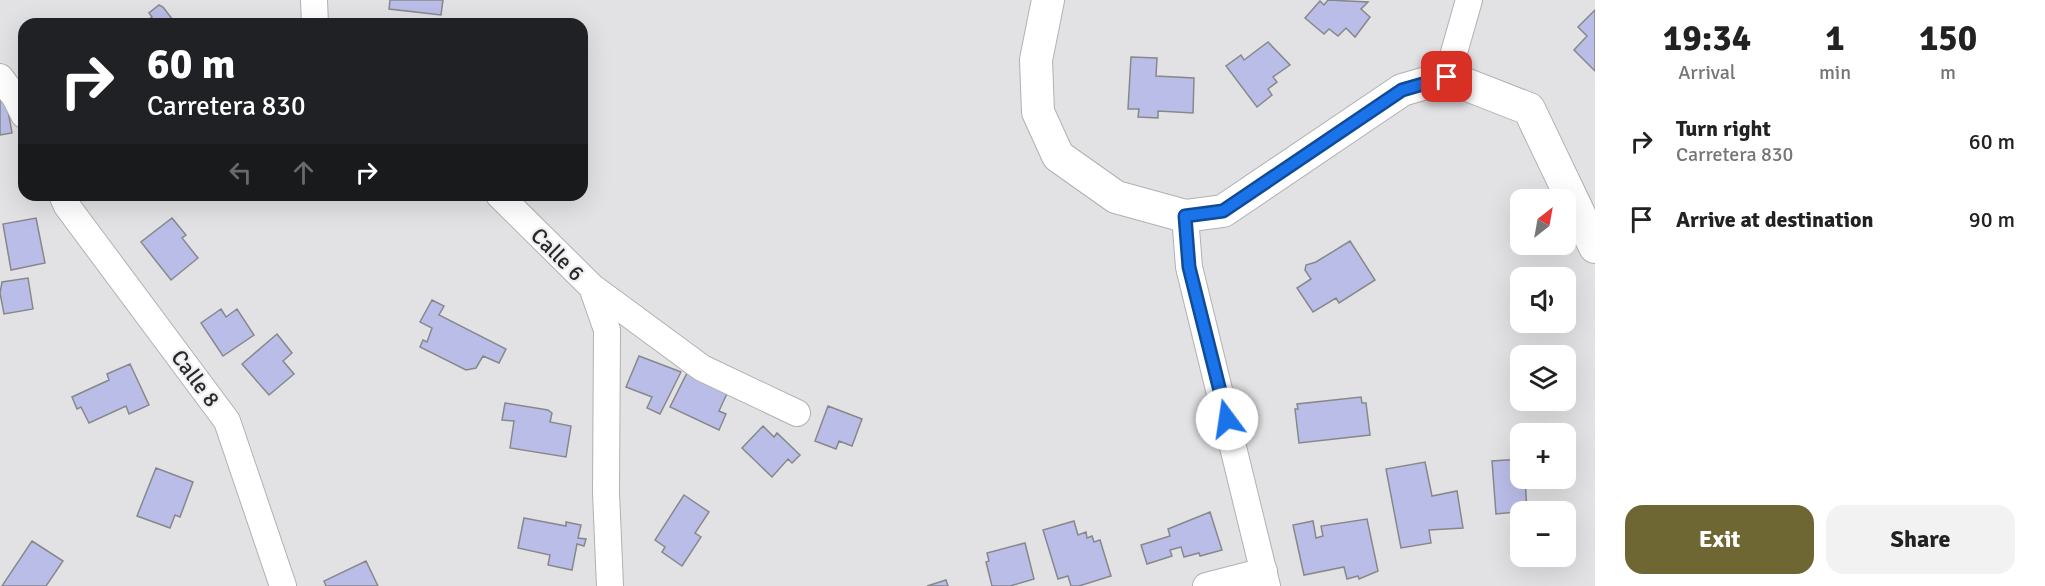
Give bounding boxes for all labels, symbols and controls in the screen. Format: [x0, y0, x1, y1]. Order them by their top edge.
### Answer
text: 19:34 [1663, 16, 1751, 61]
text: 1 [1825, 16, 1845, 61]
text: 150 [1919, 16, 1977, 61]
text: 60 m [147, 39, 236, 90]
icon: right [48, 42, 126, 120]
pin [1421, 51, 1472, 102]
icon: arrive [1430, 60, 1463, 93]
text: Arrival [1678, 60, 1736, 85]
text: min [1819, 60, 1851, 85]
text: m [1940, 60, 1956, 85]
text: Carretera 830 [147, 90, 306, 123]
text: Turn right [1676, 115, 1771, 142]
icon: right [1625, 125, 1658, 158]
text: 60 m [1969, 128, 2015, 155]
text: Carretera 830 [1676, 142, 1793, 167]
icon: left [224, 156, 257, 189]
icon: ahead [287, 156, 320, 189]
icon: right [350, 156, 383, 189]
north arrow [1510, 189, 1576, 255]
map controls [1510, 189, 1576, 567]
icon: arrive [1625, 203, 1658, 236]
text: Arrive at destination [1676, 206, 1873, 233]
text: 90 m [1969, 206, 2015, 233]
street label: Calle 6 [525, 222, 590, 287]
button: sound [1510, 267, 1576, 333]
street label: Calle 8 [165, 344, 226, 412]
button: layers [1510, 345, 1576, 411]
position arrow [1195, 387, 1259, 451]
button: + [1510, 423, 1576, 489]
button: − [1510, 501, 1576, 567]
button: Exit [1625, 505, 1814, 574]
button: Share [1826, 505, 2015, 574]

